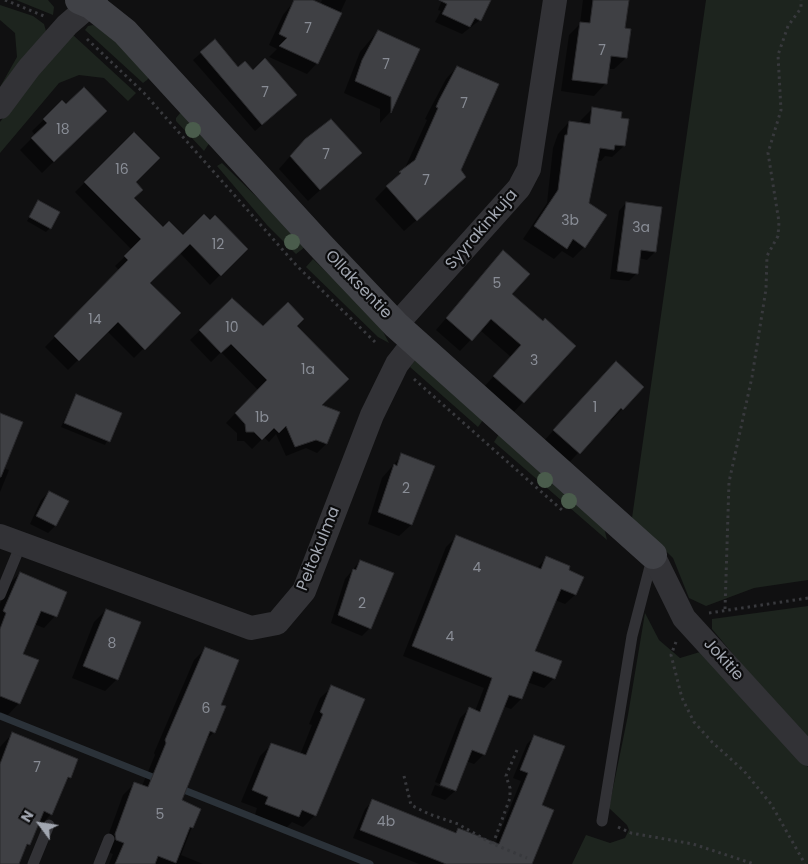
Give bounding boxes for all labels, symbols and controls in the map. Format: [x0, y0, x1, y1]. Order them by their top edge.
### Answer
house number: 7 [304, 21, 312, 37]
house number: 7 [598, 43, 606, 59]
house number: 7 [382, 57, 390, 73]
house number: 7 [261, 85, 269, 101]
house number: 7 [460, 96, 468, 112]
house number: 18 [56, 122, 70, 138]
house number: 7 [322, 147, 330, 163]
house number: 16 [115, 162, 129, 178]
house number: 7 [422, 173, 430, 189]
street label: Syyrakinkuja [442, 186, 522, 274]
house number: 3b [561, 213, 579, 229]
house number: 3a [632, 220, 650, 236]
house number: 12 [212, 237, 224, 253]
street label: Ollaksentie [321, 247, 395, 323]
house number: 5 [493, 276, 501, 292]
house number: 14 [88, 312, 102, 328]
house number: 10 [225, 320, 239, 336]
house number: 3 [530, 353, 538, 369]
house number: 1a [301, 362, 315, 378]
house number: 1 [593, 400, 597, 416]
house number: 1b [255, 410, 269, 426]
house number: 2 [402, 481, 410, 497]
street label: Peltokulma [293, 504, 345, 594]
house number: 4 [473, 560, 481, 576]
house number: 2 [358, 596, 366, 612]
house number: 4 [446, 629, 454, 645]
street label: Jokitie [699, 635, 747, 685]
house number: 8 [108, 636, 116, 652]
house number: 6 [202, 701, 210, 717]
house number: 7 [33, 760, 41, 776]
north arrow [15, 799, 65, 849]
text: N [16, 807, 38, 826]
house number: 5 [156, 807, 164, 823]
house number: 4b [377, 814, 395, 830]

